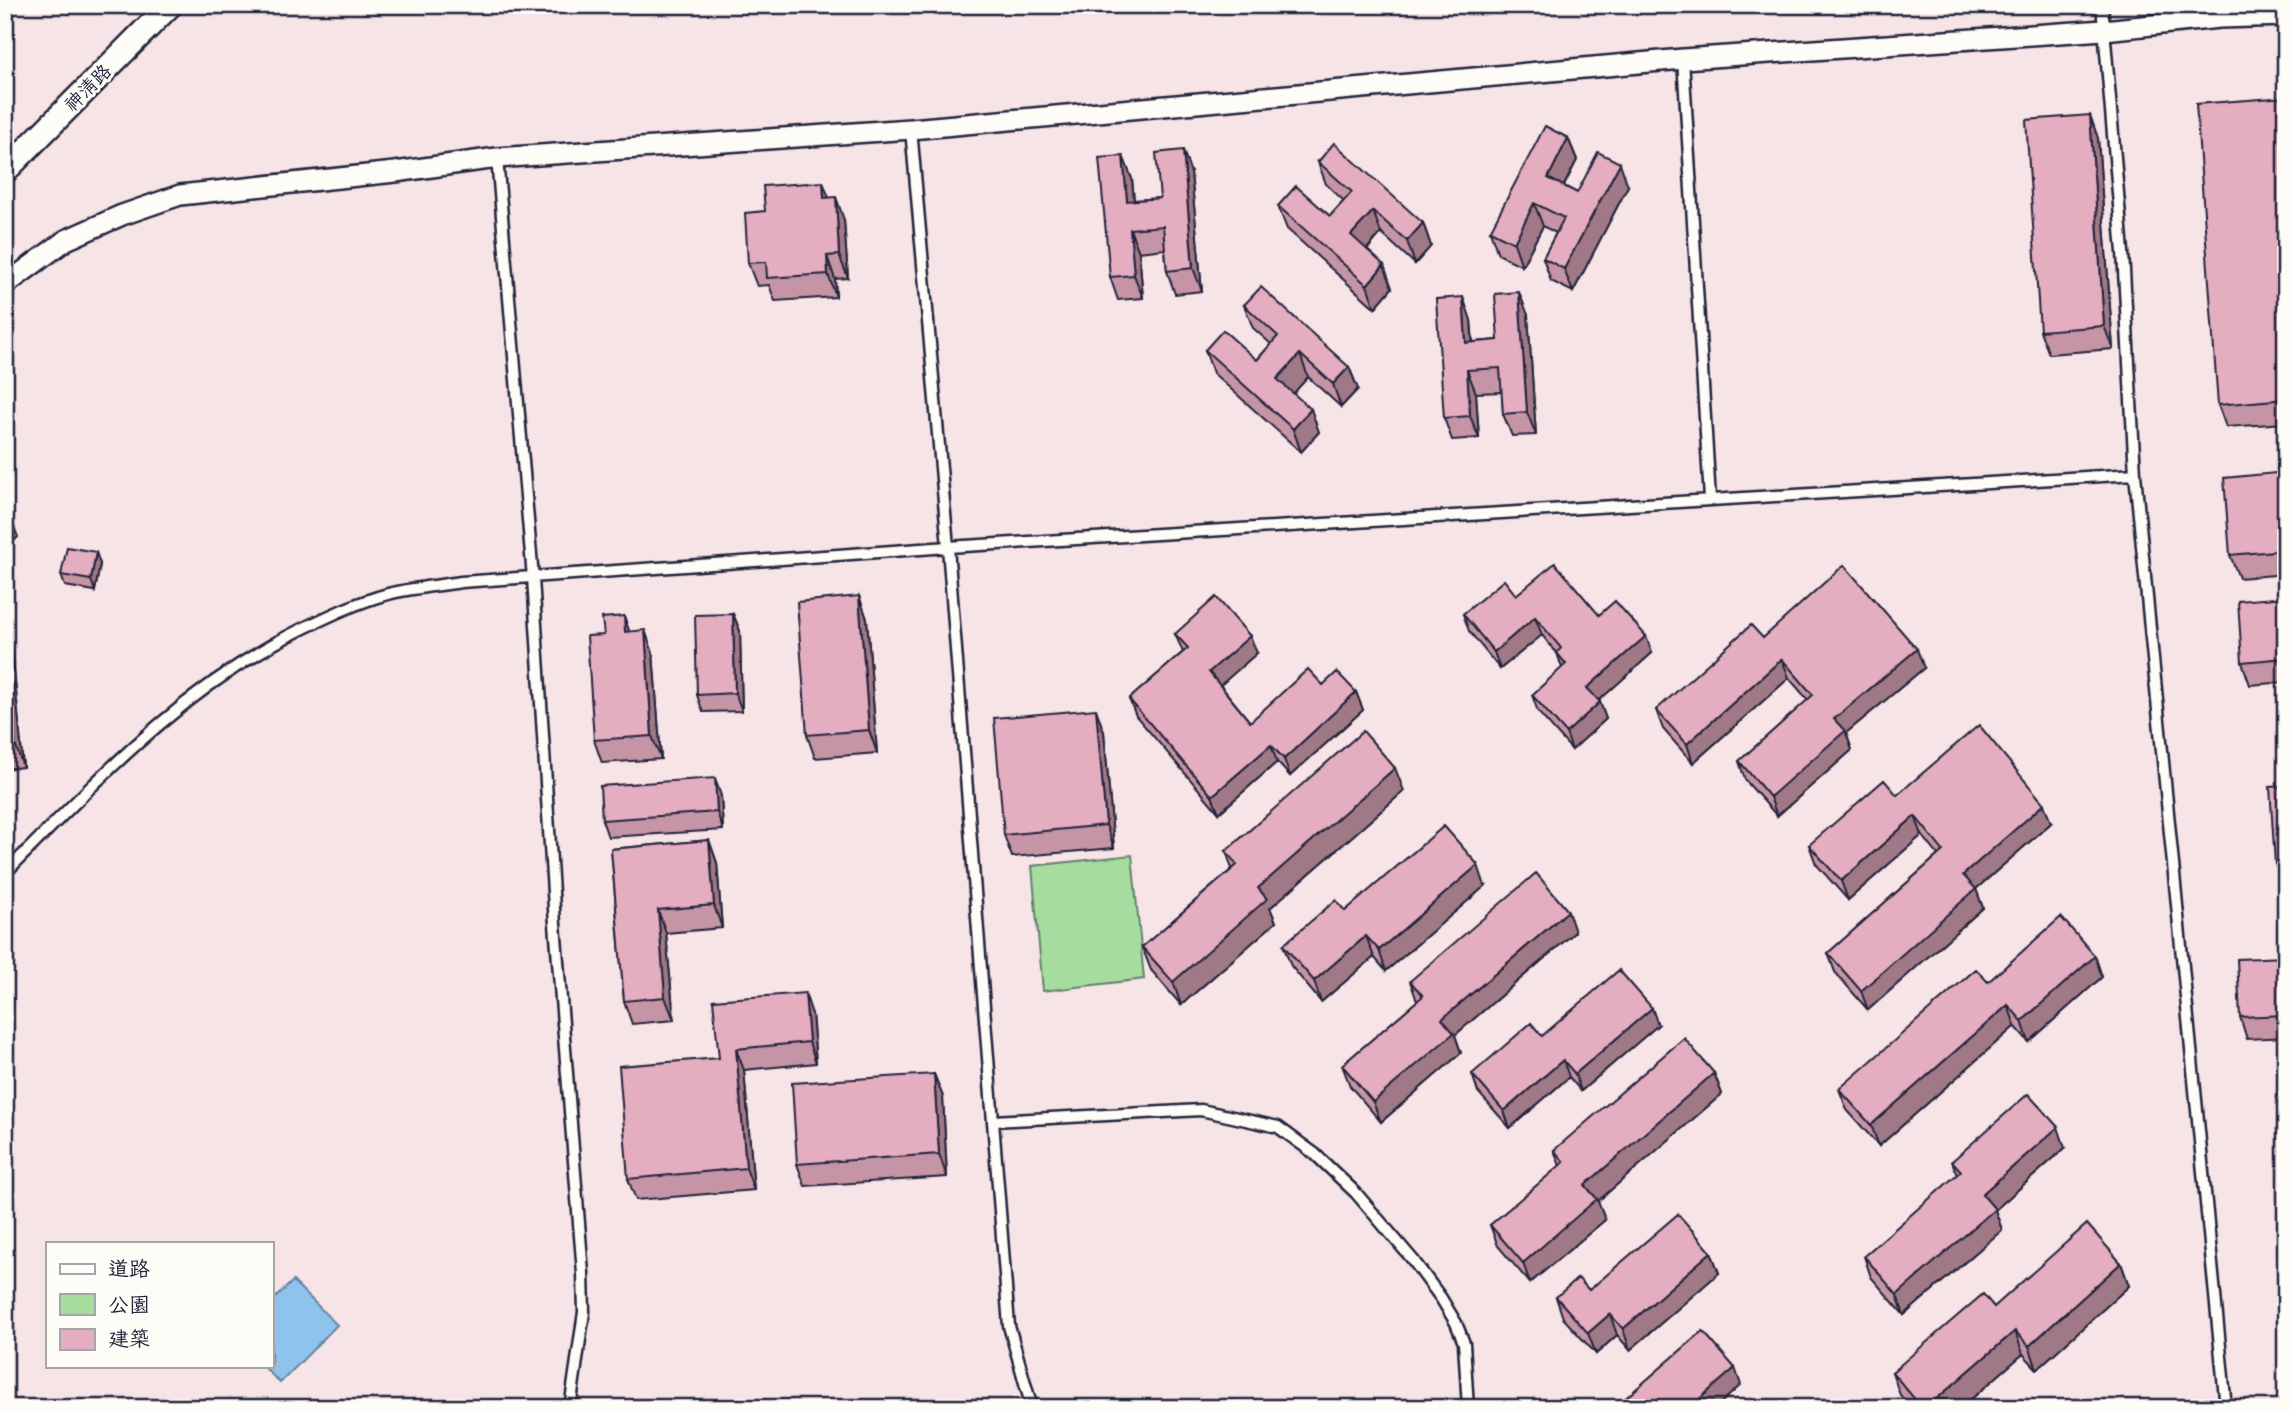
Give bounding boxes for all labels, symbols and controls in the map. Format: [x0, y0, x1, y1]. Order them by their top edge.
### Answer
street label: 神清路 [59, 59, 117, 117]
legend [46, 1242, 273, 1368]
text: 道路 [108, 1256, 150, 1283]
text: 公園 [108, 1292, 150, 1319]
text: 建築 [108, 1326, 150, 1353]

